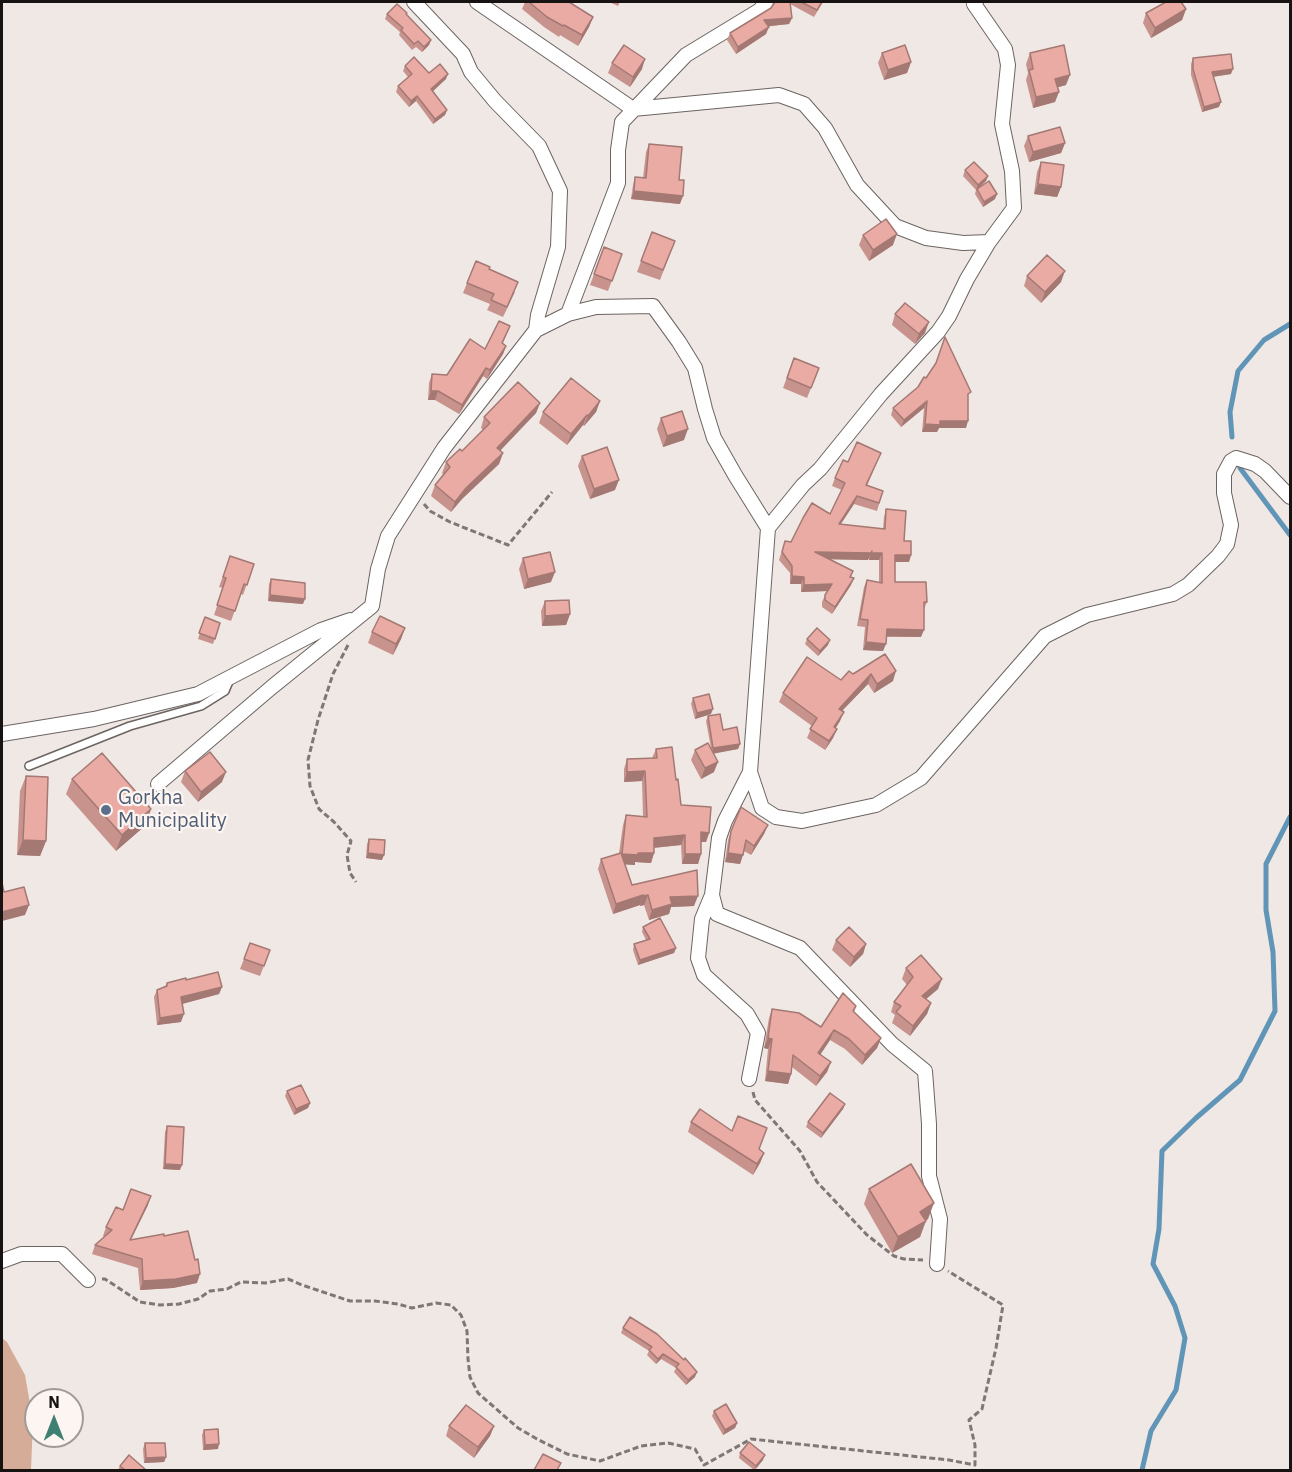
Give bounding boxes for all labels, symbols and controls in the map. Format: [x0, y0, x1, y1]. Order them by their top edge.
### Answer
place label: Gorkha Municipality [118, 786, 227, 833]
marker: Gorkha Municipality [99, 803, 113, 817]
north arrow [24, 1388, 84, 1448]
text: N [48, 1392, 60, 1412]

